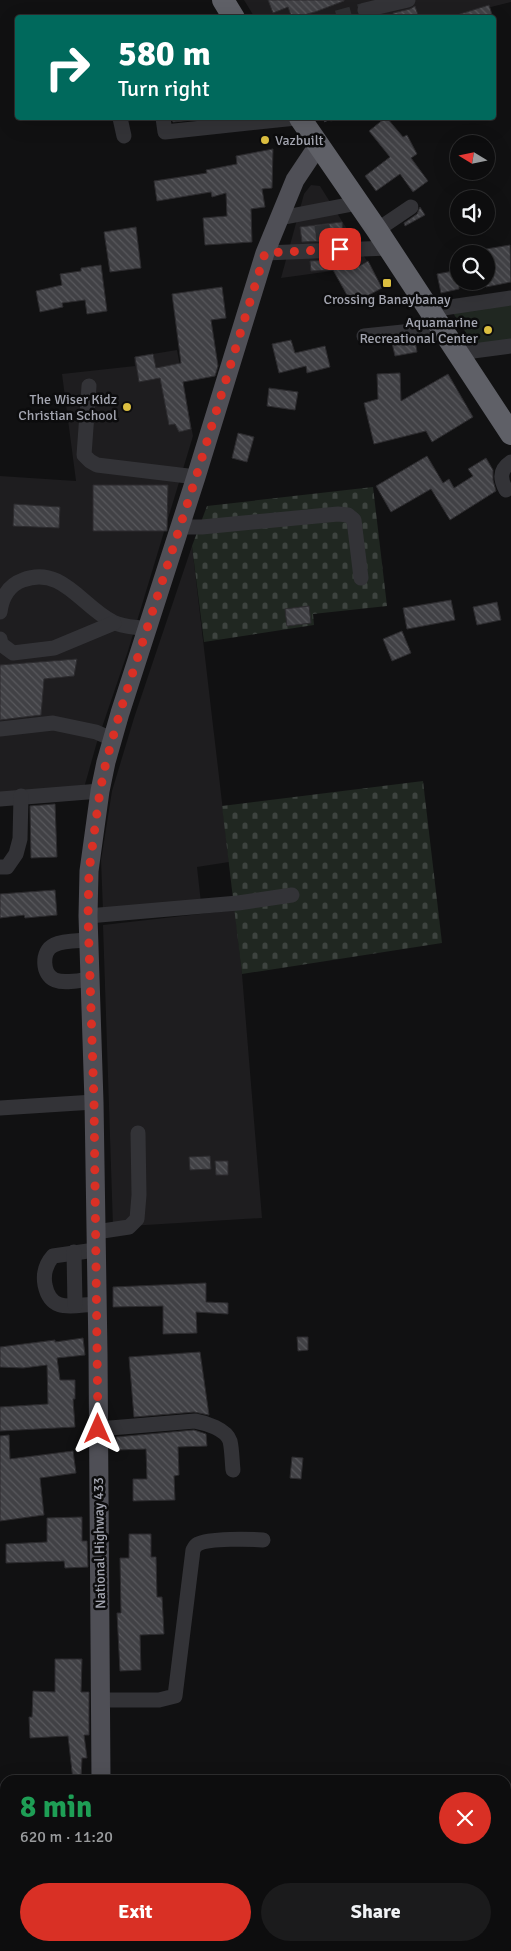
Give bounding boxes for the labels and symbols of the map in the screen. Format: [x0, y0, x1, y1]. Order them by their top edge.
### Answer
place label: Vazbuilt [275, 132, 324, 149]
marker: Vazbuilt [259, 134, 271, 146]
north arrow [450, 135, 495, 180]
pin [319, 228, 361, 270]
marker: Crossing Banaybanay [381, 277, 393, 289]
place label: Crossing Banaybanay [323, 291, 451, 308]
place label: Aquamarine Recreational Center [359, 314, 479, 347]
marker: Aquamarine Recreational Center [482, 324, 494, 336]
place label: The Wiser Kidz Christian School [18, 391, 117, 424]
marker: The Wiser Kidz Christian School [121, 401, 133, 413]
position arrow [71, 1402, 123, 1454]
street label: National Highway 433 [90, 1477, 109, 1609]

